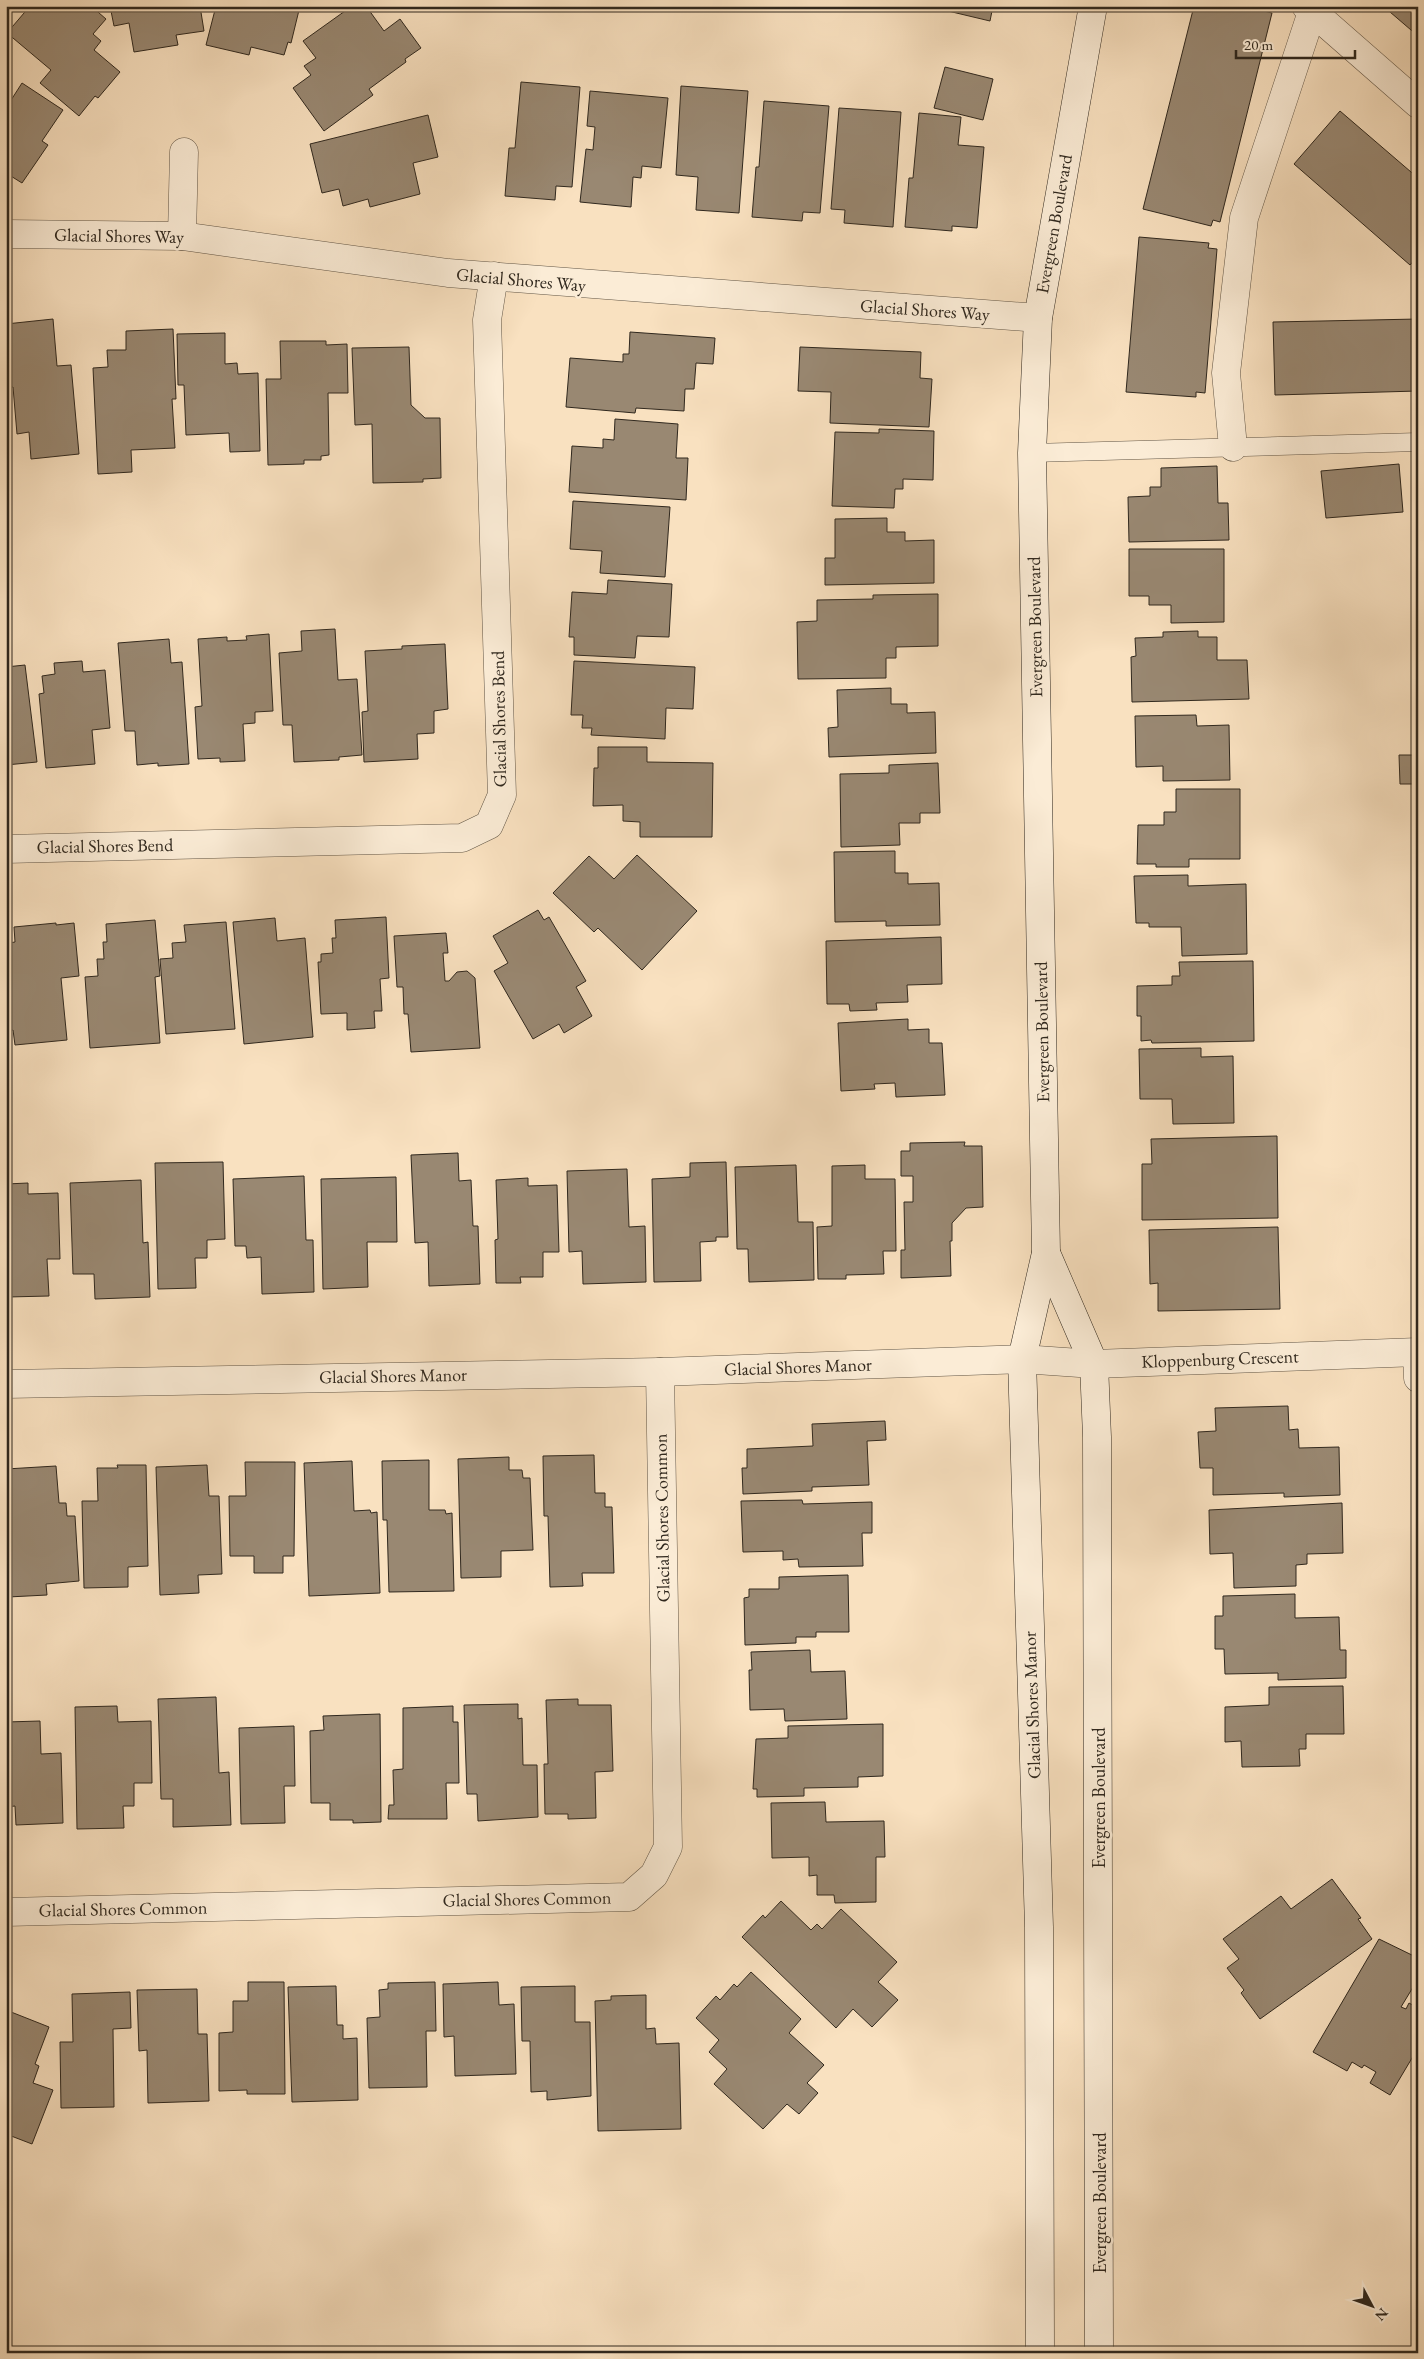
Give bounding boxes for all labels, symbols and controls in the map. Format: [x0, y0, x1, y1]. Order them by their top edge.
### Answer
scale bar [1236, 28, 1355, 60]
text: 20 m [1244, 35, 1273, 54]
street label: Evergreen Boulevard [1030, 152, 1077, 295]
street label: Glacial Shores Way [54, 223, 184, 248]
street label: Glacial Shores Way [455, 262, 587, 297]
street label: Glacial Shores Way [859, 293, 991, 326]
street label: Evergreen Boulevard [1022, 555, 1047, 698]
street label: Glacial Shores Bend [486, 650, 511, 788]
street label: Glacial Shores Bend [36, 833, 174, 858]
street label: Evergreen Boulevard [1029, 960, 1054, 1103]
street label: Kloppenburg Crescent [1141, 1344, 1300, 1373]
street label: Glacial Shores Manor [724, 1352, 872, 1381]
street label: Glacial Shores Manor [319, 1363, 467, 1388]
street label: Glacial Shores Common [649, 1433, 674, 1602]
street label: Glacial Shores Manor [1017, 1631, 1046, 1779]
street label: Evergreen Boulevard [1087, 1727, 1110, 1869]
street label: Glacial Shores Common [443, 1886, 612, 1911]
street label: Glacial Shores Common [39, 1896, 208, 1921]
street label: Evergreen Boulevard [1088, 2132, 1111, 2274]
north arrow [1346, 2282, 1396, 2332]
text: N [1371, 2304, 1392, 2325]

